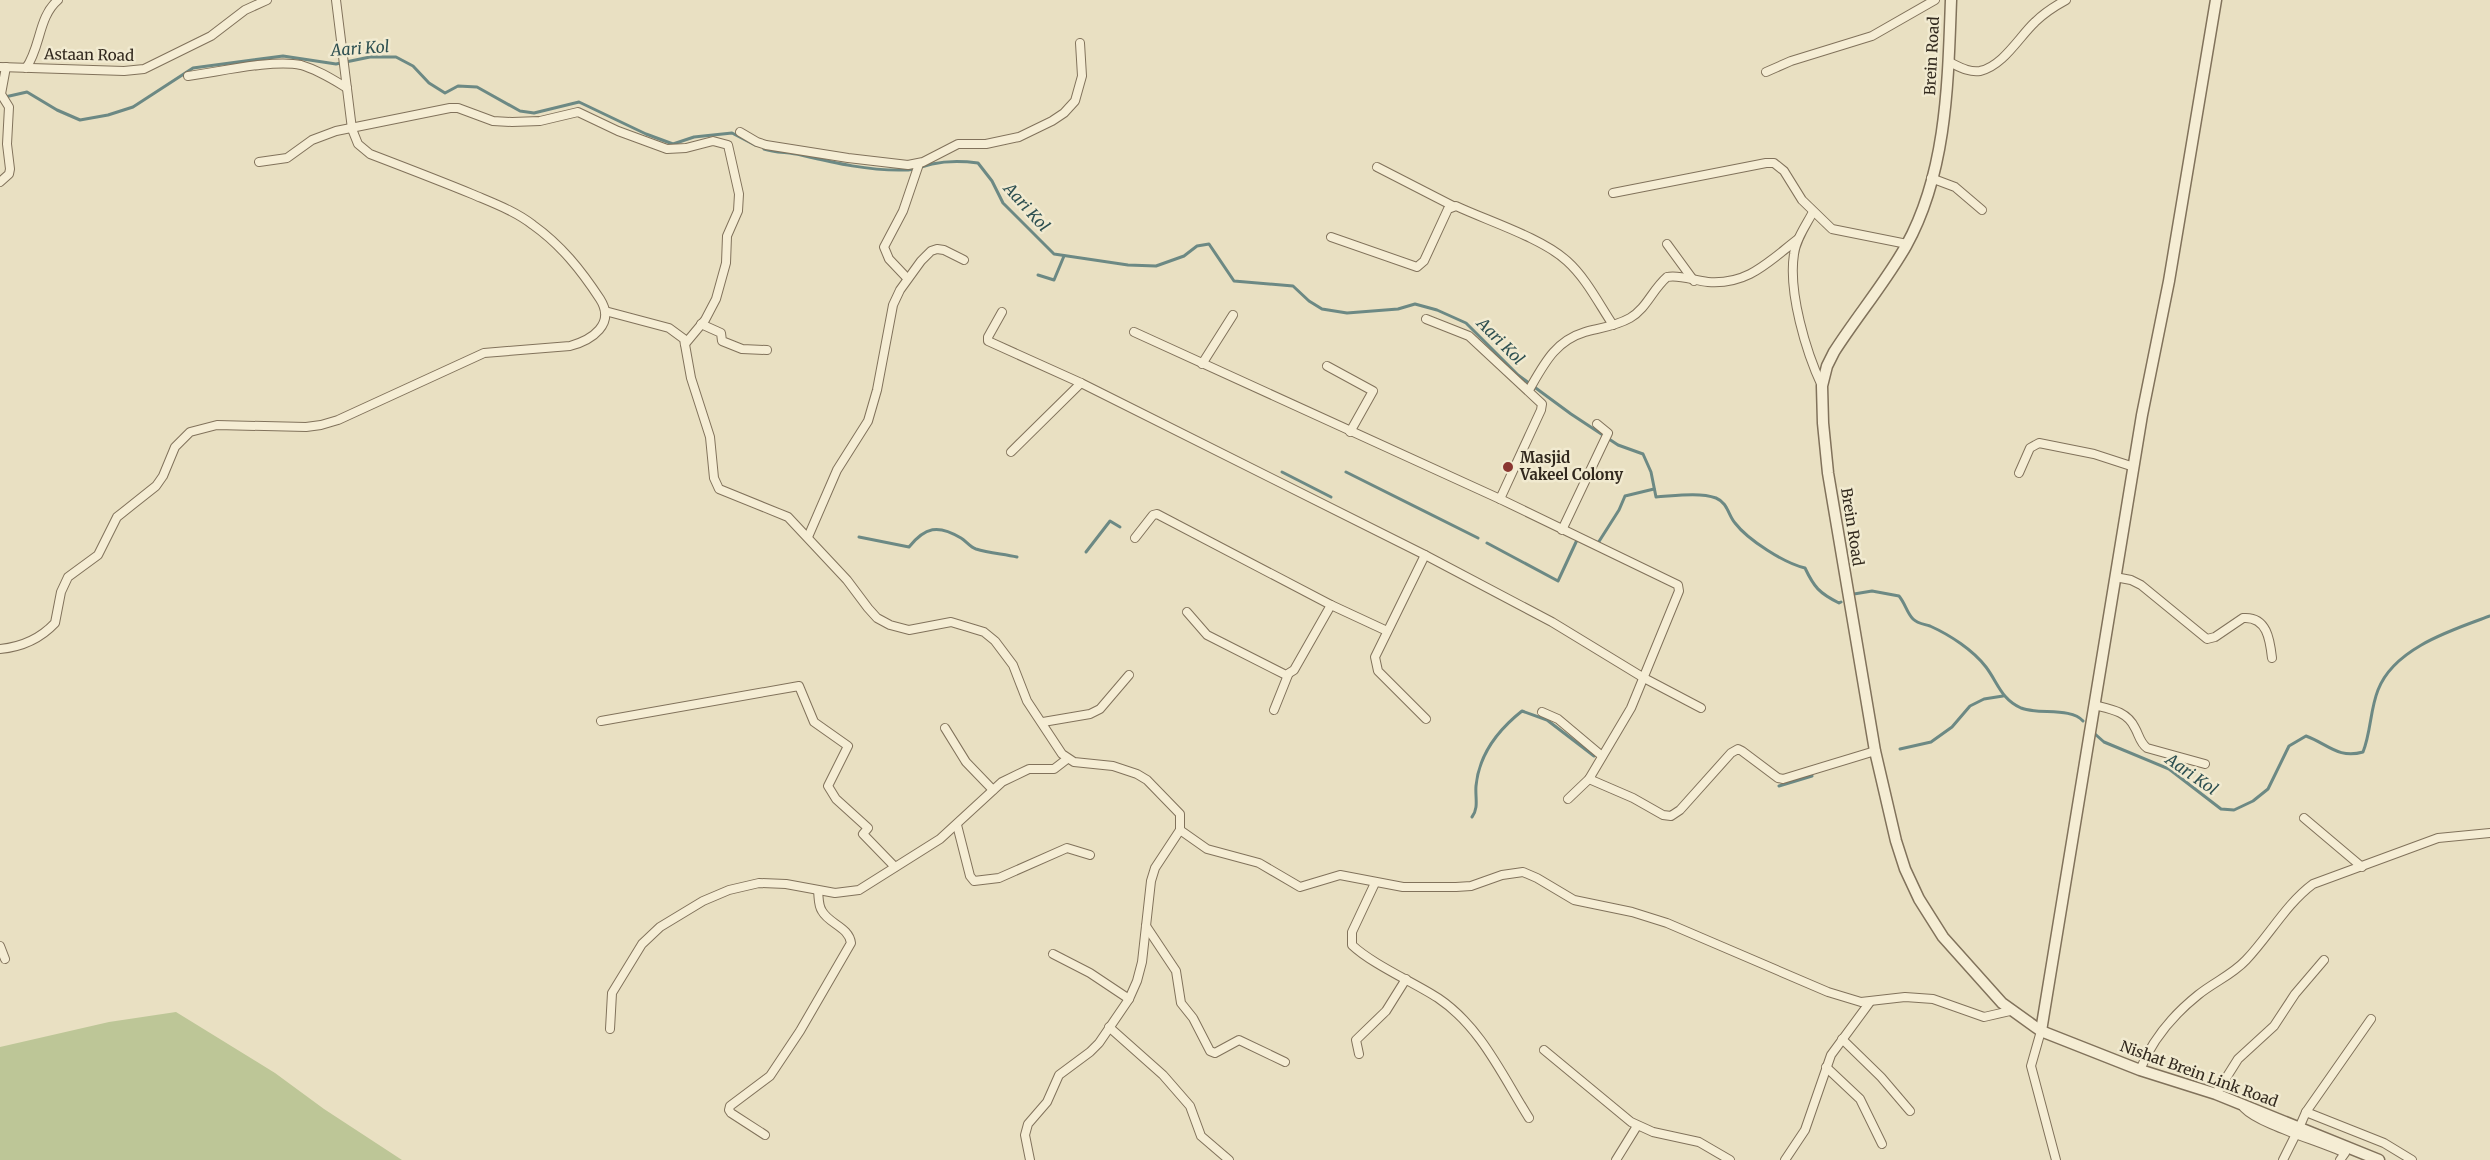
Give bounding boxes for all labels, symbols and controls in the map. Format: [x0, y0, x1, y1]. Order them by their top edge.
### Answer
street label: Brein Road [1920, 16, 1943, 96]
water label: Aari Kol [328, 36, 390, 60]
street label: Astaan Road [43, 44, 134, 65]
water label: Aari Kol [999, 177, 1054, 236]
water label: Aari Kol [1472, 312, 1529, 369]
place label: Masjid Vakeel Colony [1519, 448, 1623, 484]
marker: Masjid Vakeel Colony [1501, 460, 1515, 474]
street label: Brein Road [1837, 486, 1868, 567]
water label: Aari Kol [2161, 748, 2222, 799]
street label: Nishat Brein Link Road [2118, 1036, 2281, 1111]

